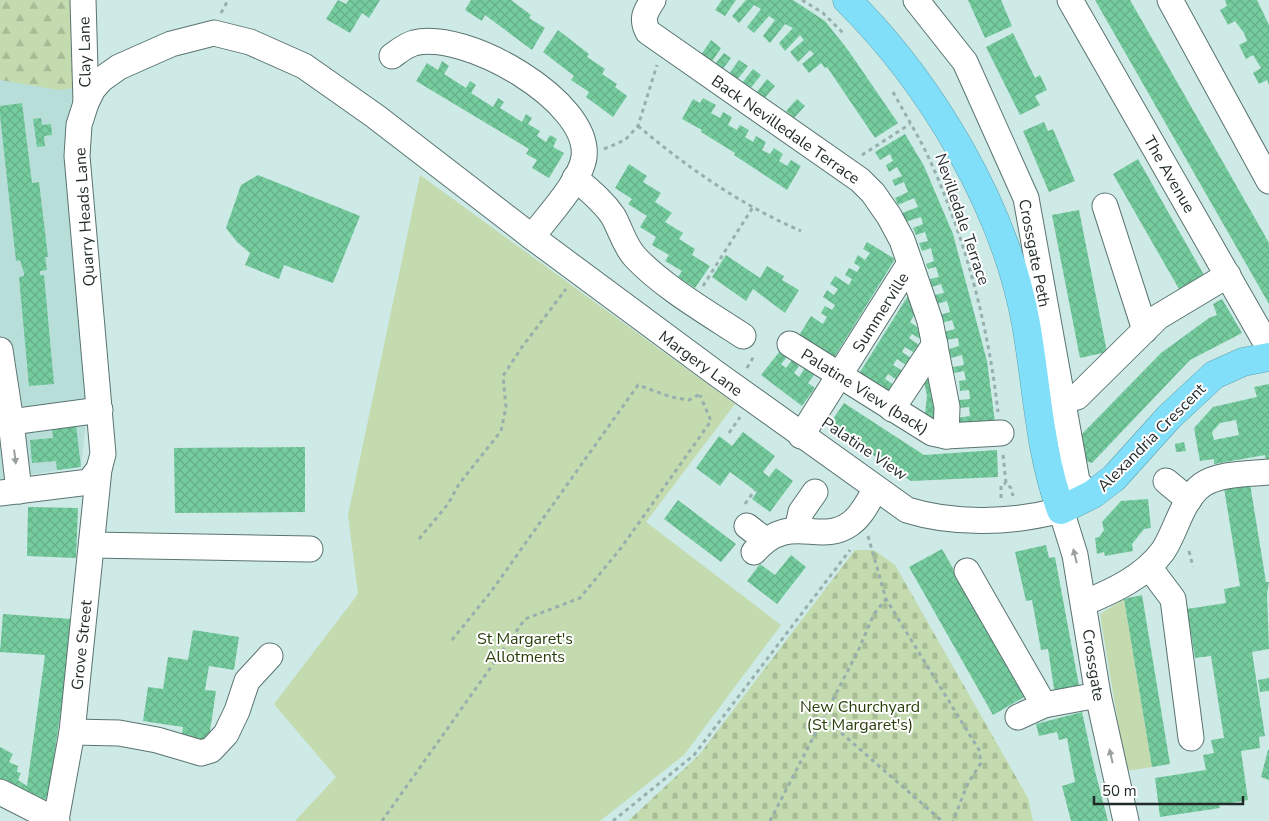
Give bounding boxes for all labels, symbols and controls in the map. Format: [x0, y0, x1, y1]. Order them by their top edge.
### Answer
street label: Clay Lane [73, 16, 97, 88]
street label: Back Nevilledale Terrace [707, 70, 864, 189]
street label: The Avenue [1138, 132, 1200, 217]
street label: Quarry Heads Lane [69, 147, 101, 287]
street label: Nevilledale Terrace [929, 151, 995, 288]
street label: Crossgate Peth [1013, 197, 1055, 309]
street label: Summerville [847, 268, 914, 357]
street label: Margery Lane [654, 326, 747, 402]
street label: Palatine View (back) [797, 344, 932, 440]
street label: Alexandria Crescent [1093, 378, 1211, 497]
street label: Palatine View [817, 412, 912, 486]
one-way arrow [11, 449, 19, 465]
one-way arrow [1071, 549, 1079, 564]
street label: Grove Street [66, 599, 98, 691]
park label: St Margaret's Allotments [477, 628, 573, 668]
street label: Crossgate [1076, 628, 1110, 703]
park label: New Churchyard (St Margaret's) [800, 696, 920, 736]
one-way arrow [1107, 749, 1115, 764]
scale bar [1094, 774, 1243, 806]
text: 50 m [1102, 781, 1137, 801]

